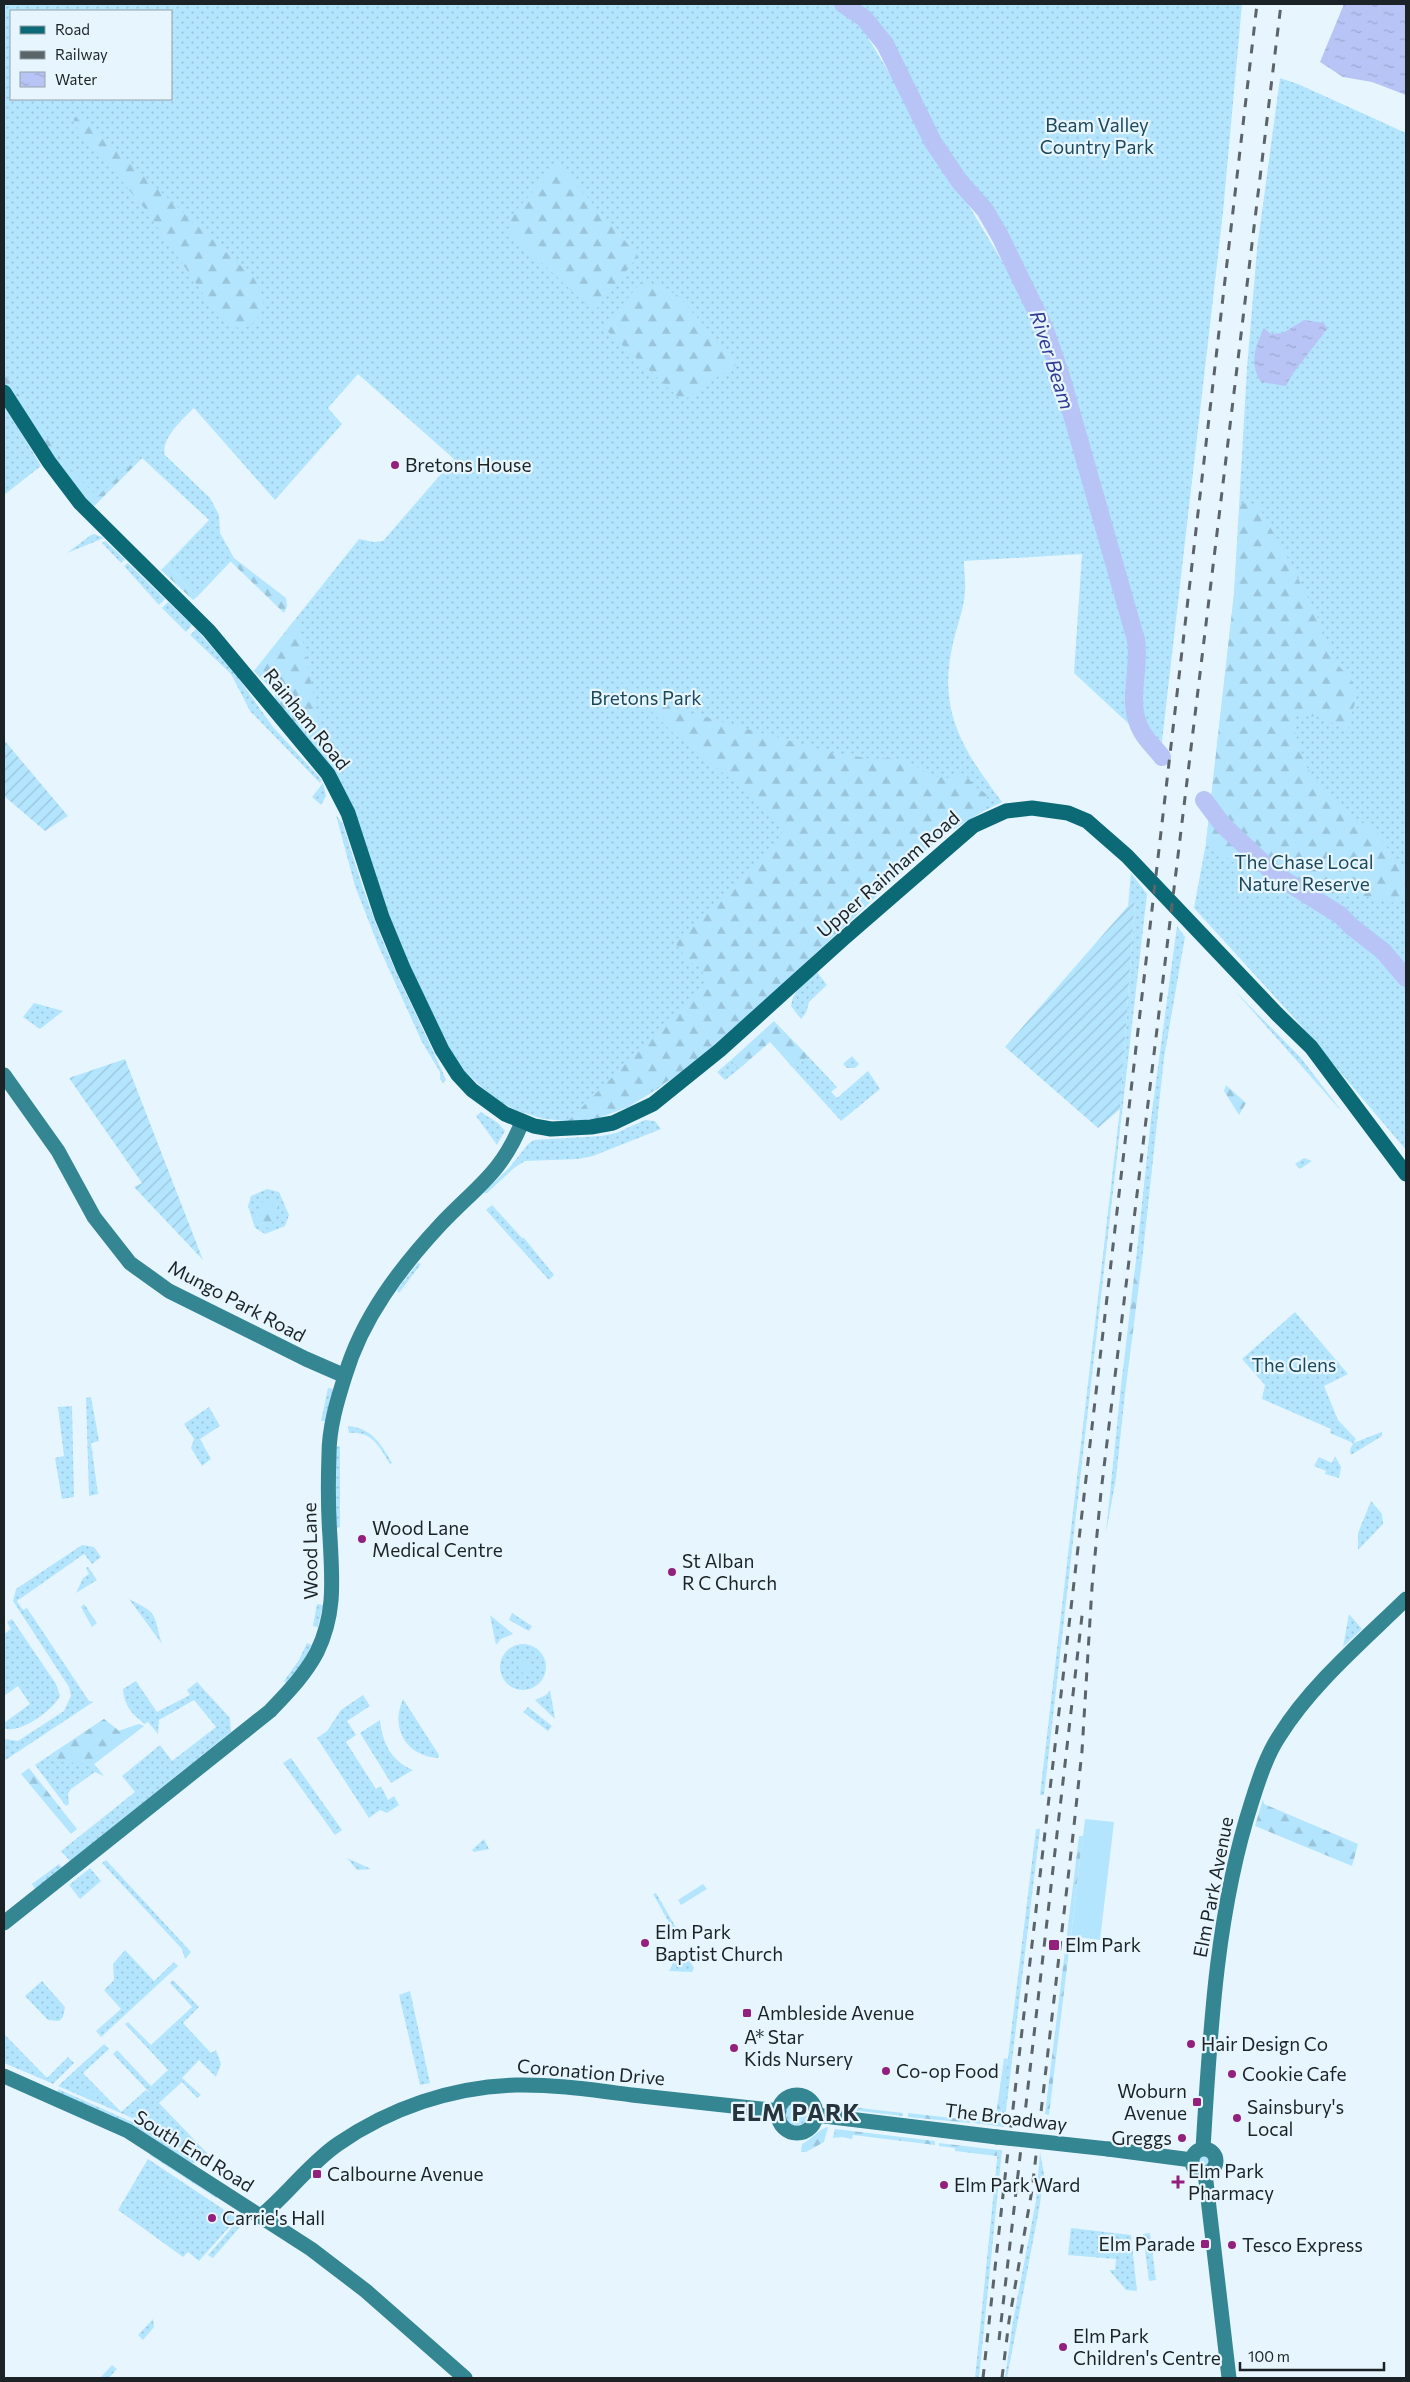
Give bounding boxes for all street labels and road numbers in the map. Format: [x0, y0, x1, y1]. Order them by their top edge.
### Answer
street label: Rainham Road [259, 663, 355, 774]
street label: Upper Rainham Road [812, 805, 964, 942]
street label: Mungo Park Road [165, 1255, 310, 1347]
street label: Wood Lane [297, 1502, 322, 1600]
street label: Elm Park Avenue [1188, 1815, 1237, 1959]
street label: Coronation Drive [516, 2054, 666, 2089]
street label: The Broadway [944, 2098, 1069, 2135]
street label: South End Road [130, 2105, 258, 2197]

